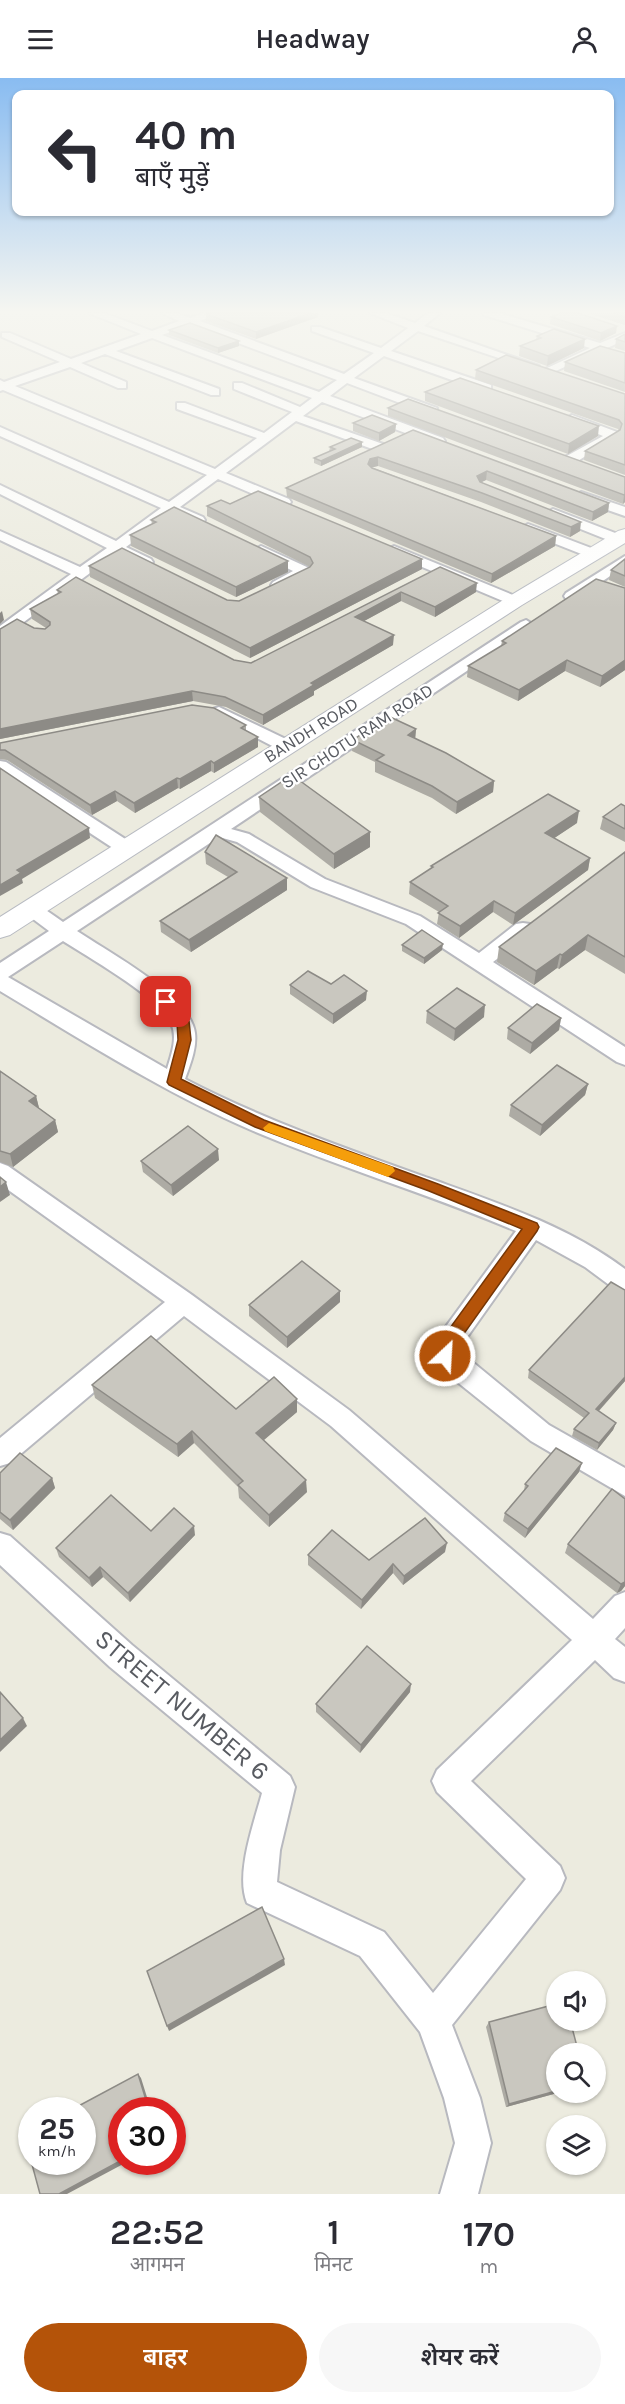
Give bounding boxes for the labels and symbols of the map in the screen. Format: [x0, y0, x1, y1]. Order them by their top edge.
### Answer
street label: SIR CHOTU RAM ROAD [277, 679, 437, 793]
street label: BANDH ROAD [260, 692, 362, 768]
pin [140, 976, 191, 1027]
position arrow [413, 1324, 477, 1388]
street label: STREET NUMBER 6 [89, 1623, 275, 1787]
speed limit sign: 30 [108, 2097, 186, 2175]

